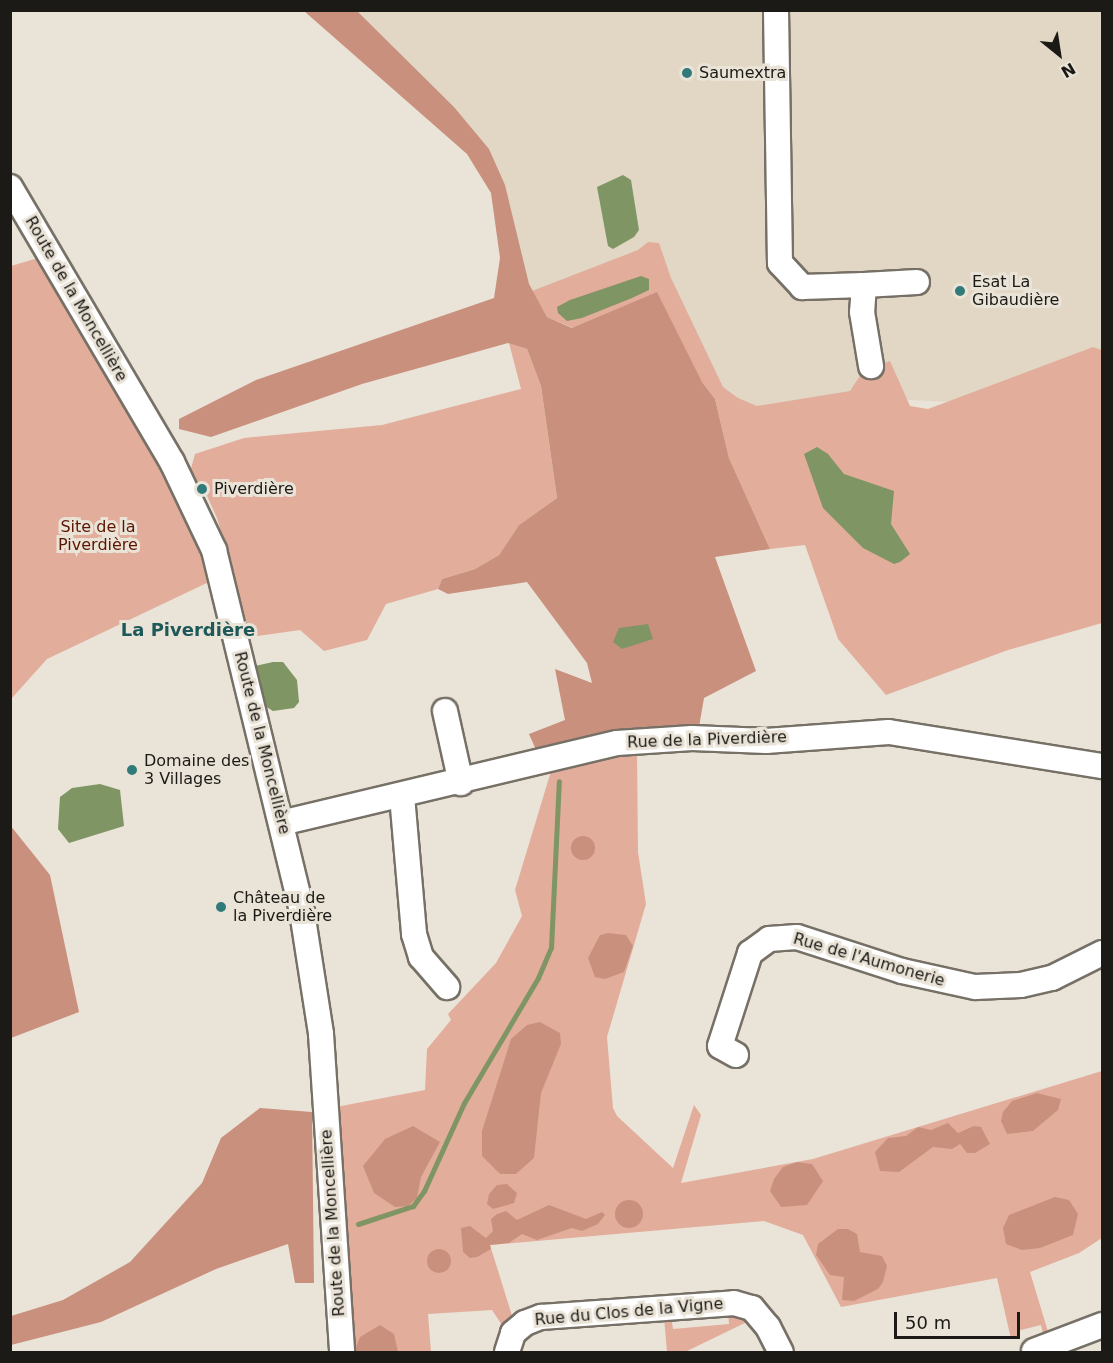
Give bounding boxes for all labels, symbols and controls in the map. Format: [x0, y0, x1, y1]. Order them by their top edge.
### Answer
north arrow [1029, 24, 1089, 84]
text: N [1058, 58, 1079, 82]
place label: Saumextra [699, 63, 786, 83]
marker: Saumextra [680, 66, 694, 80]
street label: Route de la Moncellière [21, 213, 131, 385]
place label: Esat La Gibaudière [972, 272, 1059, 310]
marker: Esat La Gibaudière [953, 284, 967, 298]
place label: Piverdière [214, 479, 294, 499]
marker: Piverdière [195, 482, 209, 496]
park label: Site de la Piverdière [58, 517, 138, 555]
district label: La Piverdière [121, 619, 255, 641]
street label: Route de la Moncellière [230, 650, 294, 836]
street label: Rue de la Piverdière [627, 728, 787, 752]
place label: Domaine des 3 Villages [144, 751, 249, 789]
marker: Domaine des 3 Villages [125, 763, 139, 777]
place label: Château de la Piverdière [233, 888, 332, 926]
marker: Château de la Piverdière [214, 900, 228, 914]
street label: Rue de l'Aumonerie [791, 929, 947, 991]
street label: Route de la Moncellière [317, 1129, 349, 1317]
street label: Rue du Clos de la Vigne [534, 1294, 724, 1330]
scale bar [897, 1300, 1023, 1338]
text: 50 m [905, 1312, 951, 1333]

